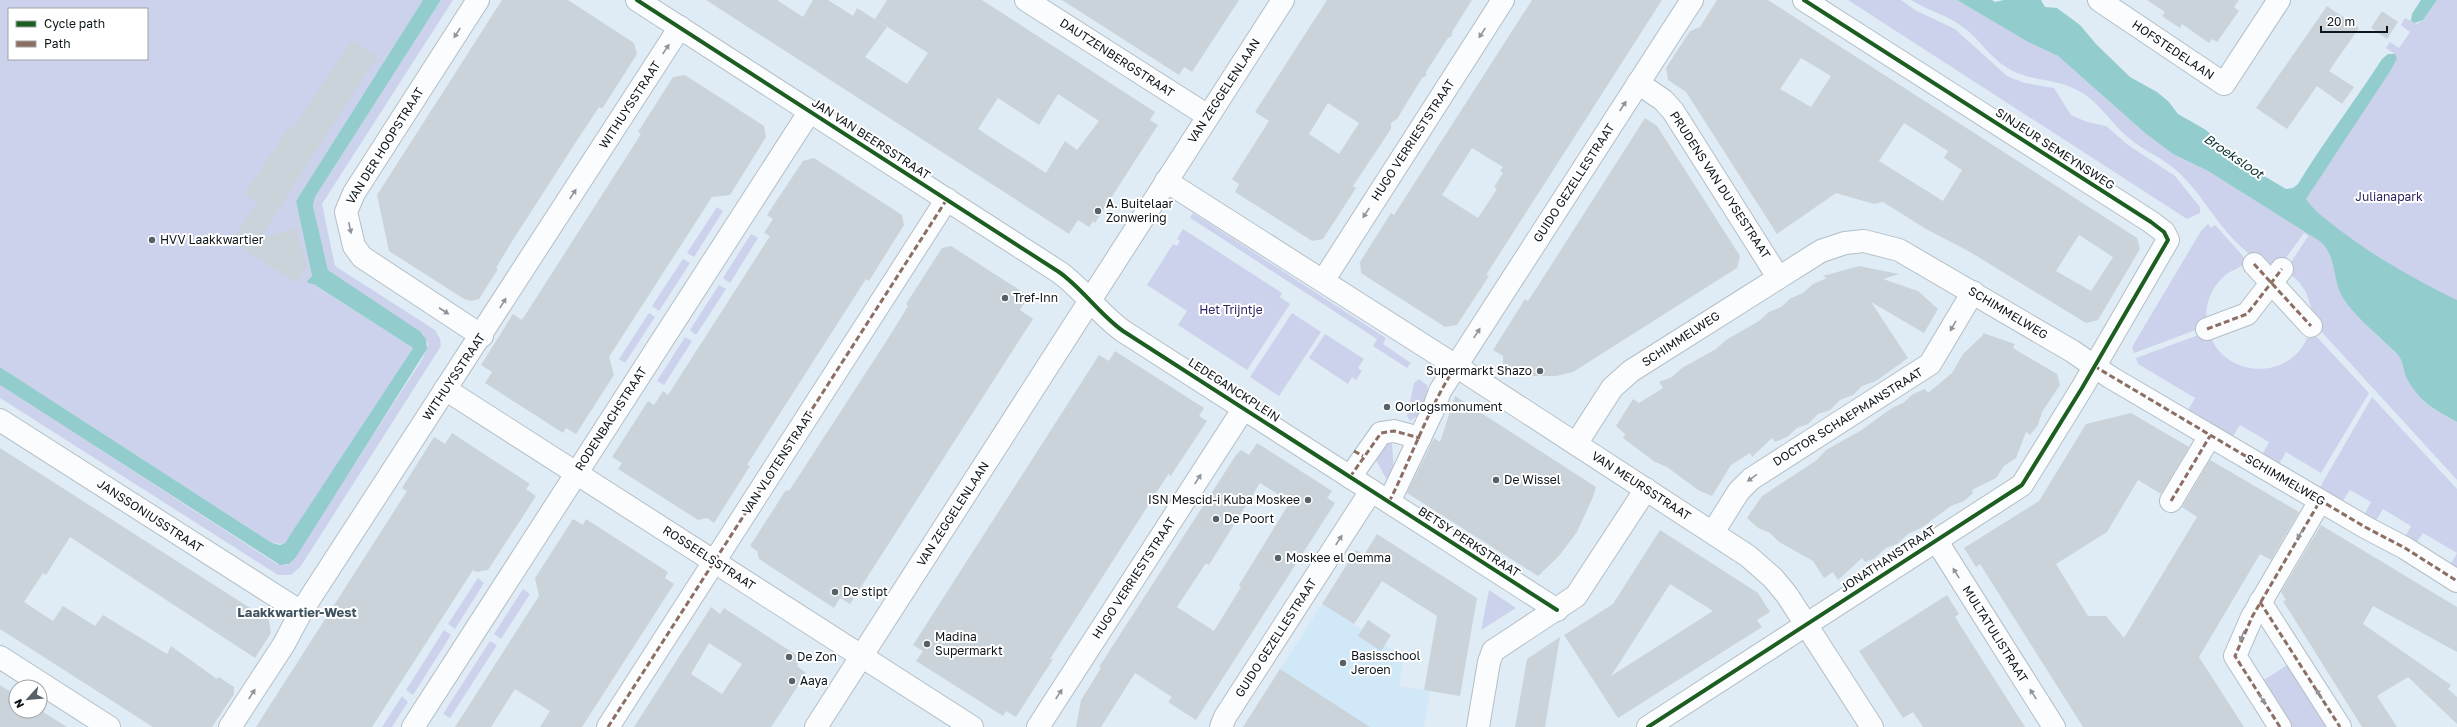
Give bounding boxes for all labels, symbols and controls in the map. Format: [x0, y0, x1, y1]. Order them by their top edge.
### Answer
legend [8, 8, 148, 60]
scale bar [2321, 8, 2387, 34]
text: 20 m [2327, 14, 2355, 29]
street label: DAUTZENBERGSTRAAT [1057, 15, 1178, 101]
text: Cycle path [44, 16, 105, 31]
street label: HOFSTEDELAAN [2129, 17, 2217, 83]
one-way arrow [453, 27, 460, 39]
one-way arrow [1478, 27, 1485, 39]
text: Path [44, 36, 71, 51]
street label: VAN ZEGGELENLAAN [1184, 36, 1263, 146]
one-way arrow [662, 43, 669, 55]
street label: WITHUYSSTRAAT [596, 58, 664, 151]
street label: HUGO VERRIESTSTRAAT [1368, 76, 1458, 203]
street label: VAN DER HOOPSTRAAT [343, 84, 427, 207]
street label: JAN VAN BEERSSTRAAT [809, 95, 934, 183]
one-way arrow [1619, 101, 1627, 111]
street label: SINJEUR SEMEYNSWEG [1993, 104, 2118, 193]
street label: PRUDENS VAN DUYSESTRAAT [1667, 108, 1774, 262]
street label: GUIDO GEZELLESTRAAT [1530, 120, 1618, 245]
water label: Broeksloot [2201, 130, 2268, 183]
one-way arrow [569, 188, 576, 199]
park label: Julianapark [2355, 189, 2423, 204]
place label: A. Buitelaar Zonwering [1106, 196, 1173, 225]
marker: A. Buitelaar Zonwering [1093, 206, 1103, 216]
one-way arrow [1362, 208, 1370, 218]
one-way arrow [347, 222, 353, 234]
place label: HVV Laakkwartier [160, 232, 264, 247]
marker: HVV Laakkwartier [147, 235, 157, 245]
street label: SCHIMMELWEG [1966, 283, 2051, 342]
place label: Tref-Inn [1013, 290, 1058, 305]
marker: Tref-Inn [1000, 293, 1010, 303]
one-way arrow [499, 297, 506, 309]
park label: Het Trijntje [1199, 302, 1263, 317]
one-way arrow [438, 307, 449, 315]
street label: SCHIMMELWEG [1639, 308, 1723, 369]
one-way arrow [1950, 320, 1957, 332]
one-way arrow [1473, 328, 1481, 338]
street label: WITHUYSSTRAAT [419, 330, 489, 423]
street label: LEDEGANCKPLEIN [1186, 354, 1283, 425]
place label: Supermarkt Shazo [1426, 363, 1532, 378]
street label: RODENBACHSTRAAT [571, 364, 650, 473]
street label: DOCTOR SCHAEPMANSTRAAT [1770, 364, 1926, 469]
marker: Supermarkt Shazo [1535, 366, 1545, 376]
place label: Oorlogsmonument [1395, 399, 1503, 414]
marker: Oorlogsmonument [1382, 402, 1392, 412]
street label: VAN VLOTENSTRAAT [739, 408, 817, 517]
street label: VAN MEURSSTRAAT [1589, 448, 1694, 524]
street label: SCHIMMELWEG [2243, 451, 2328, 509]
street label: VAN ZEGGELENLAAN [913, 459, 992, 569]
place label: De Wissel [1504, 472, 1561, 487]
one-way arrow [1194, 474, 1202, 484]
one-way arrow [1747, 474, 1758, 483]
marker: De Wissel [1491, 475, 1501, 485]
street label: JANSSONIUSSTRAAT [95, 476, 206, 556]
place label: ISN Mescid-i Kuba Moskee [1148, 492, 1300, 507]
marker: ISN Mescid-i Kuba Moskee [1303, 495, 1313, 505]
street label: BETSY PERKSTRAAT [1416, 503, 1523, 580]
place label: De Poort [1224, 511, 1274, 526]
street label: HUGO VERRIESTSTRAAT [1089, 514, 1179, 641]
marker: De Poort [1211, 514, 1221, 524]
street label: ROSSEELSSTRAAT [660, 522, 759, 593]
street label: JONATHANSTRAAT [1837, 522, 1939, 595]
one-way arrow [2297, 528, 2304, 540]
one-way arrow [1335, 535, 1343, 545]
place label: Moskee el Oemma [1286, 550, 1391, 565]
marker: Moskee el Oemma [1273, 553, 1283, 563]
one-way arrow [1952, 567, 1959, 578]
street label: GUIDO GEZELLESTRAAT [1232, 575, 1320, 700]
street label: MULTATULISTRAAT [1960, 583, 2032, 685]
place label: De stipt [843, 584, 888, 599]
marker: De stipt [830, 587, 840, 597]
district label: Laakkwartier-West [237, 604, 357, 620]
place label: Madina Supermarkt [935, 629, 1003, 658]
one-way arrow [2239, 631, 2245, 643]
marker: Madina Supermarkt [922, 639, 932, 649]
place label: Basisschool Jeroen [1351, 648, 1420, 677]
place label: De Zon [797, 649, 837, 664]
marker: De Zon [784, 652, 794, 662]
marker: Basisschool Jeroen [1338, 658, 1348, 668]
place label: Aaya [800, 673, 828, 688]
marker: Aaya [787, 676, 797, 686]
north arrow [8, 679, 48, 719]
one-way arrow [248, 688, 255, 700]
one-way arrow [1056, 688, 1063, 700]
one-way arrow [2029, 689, 2037, 699]
one-way arrow [2315, 689, 2323, 699]
one-way arrow [2259, 693, 2266, 705]
text: N [11, 697, 26, 710]

